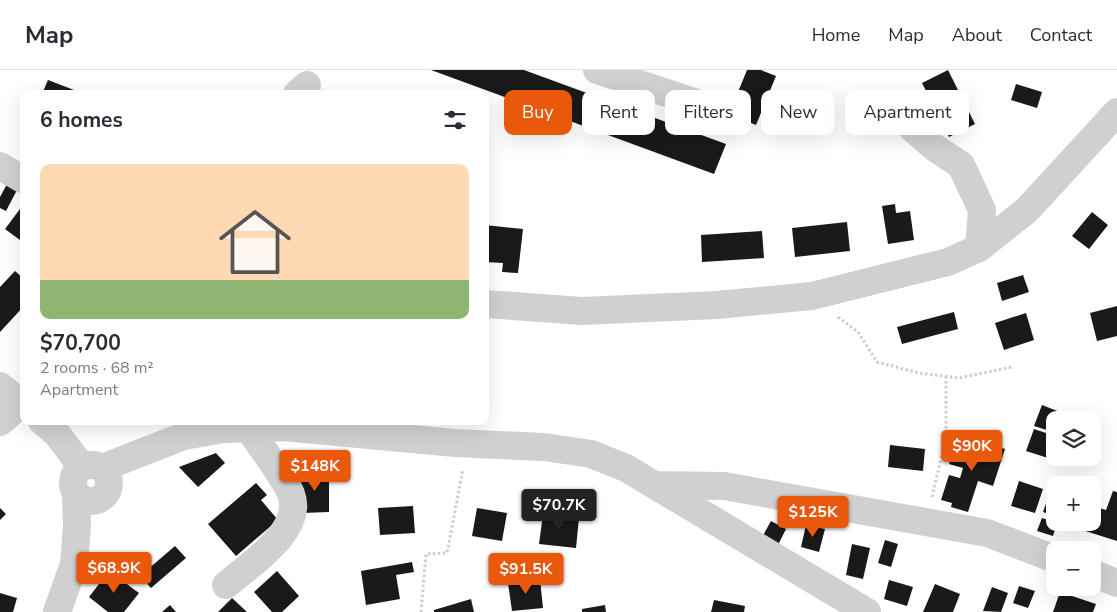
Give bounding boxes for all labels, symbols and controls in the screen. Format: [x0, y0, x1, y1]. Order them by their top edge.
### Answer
text: Map [25, 19, 73, 51]
text: Home [812, 23, 860, 47]
text: Map [888, 23, 924, 47]
text: About [952, 23, 1002, 47]
text: Contact [1030, 23, 1092, 47]
chip: Buy [504, 90, 572, 135]
chip: Rent [582, 90, 655, 135]
chip: Filters [665, 90, 751, 135]
chip: New [761, 90, 835, 135]
chip: Apartment [845, 90, 969, 135]
text: 6 homes [40, 106, 123, 134]
icon: filters [441, 106, 469, 134]
icon: home [210, 197, 300, 287]
text: $70,700 [40, 329, 121, 357]
text: 2 rooms · 68 m² [40, 357, 153, 379]
text: Apartment [40, 379, 118, 401]
map controls [1046, 411, 1101, 596]
button: layers [1046, 411, 1101, 466]
pin: $90K [942, 430, 1002, 472]
text: $90K [952, 435, 992, 457]
pin: $148K [280, 450, 350, 492]
text: $148K [290, 455, 340, 477]
button: + [1046, 476, 1101, 531]
pin: $70.7K [518, 488, 600, 531]
text: $70.7K [533, 494, 586, 516]
pin: $125K [778, 496, 848, 538]
text: $125K [788, 501, 838, 523]
button: − [1046, 541, 1101, 596]
pin: $68.9K [73, 552, 155, 594]
pin: $91.5K [485, 552, 567, 595]
text: $68.9K [88, 557, 141, 579]
text: $91.5K [500, 558, 553, 580]

